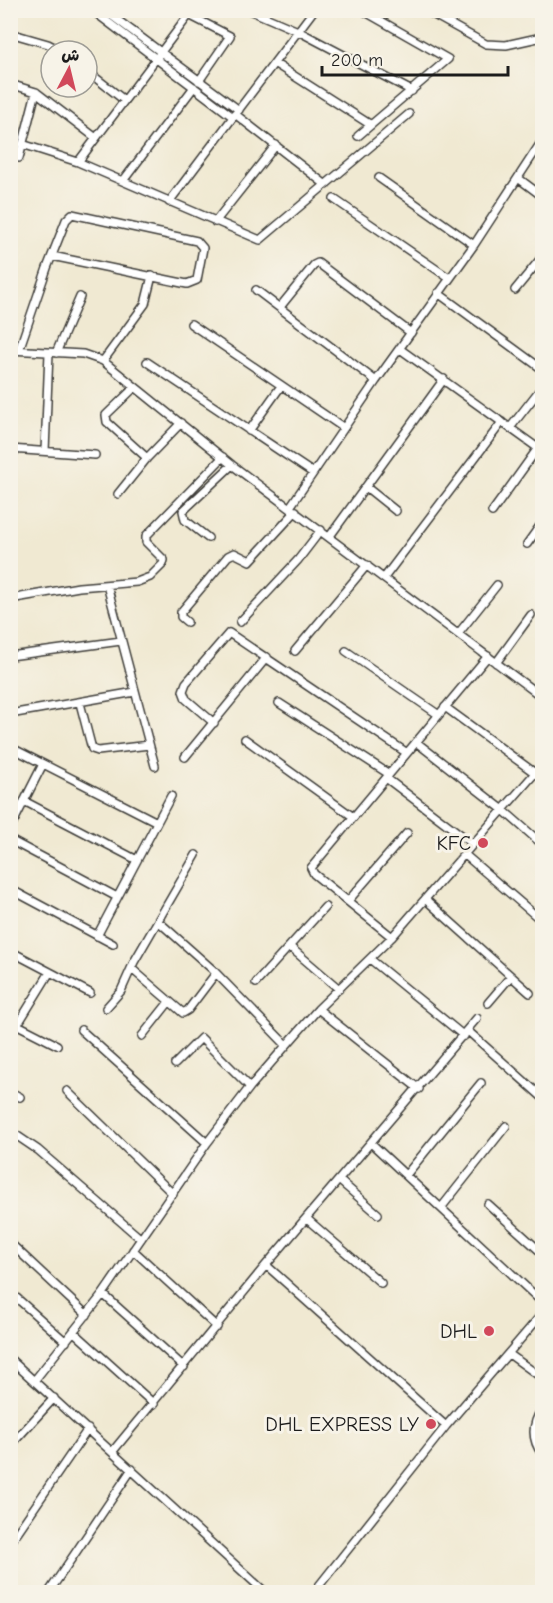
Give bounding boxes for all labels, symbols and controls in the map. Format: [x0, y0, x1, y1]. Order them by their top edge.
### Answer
north arrow [39, 39, 99, 99]
scale bar [322, 39, 508, 77]
text: ش [61, 45, 81, 65]
text: 200 m [331, 50, 383, 71]
place label: KFC [436, 832, 471, 855]
marker: KFC [476, 836, 490, 850]
place label: DHL [440, 1320, 477, 1343]
marker: DHL [482, 1324, 496, 1338]
place label: DHL EXPRESS LY [265, 1413, 419, 1436]
marker: DHL EXPRESS LY [424, 1417, 438, 1431]

